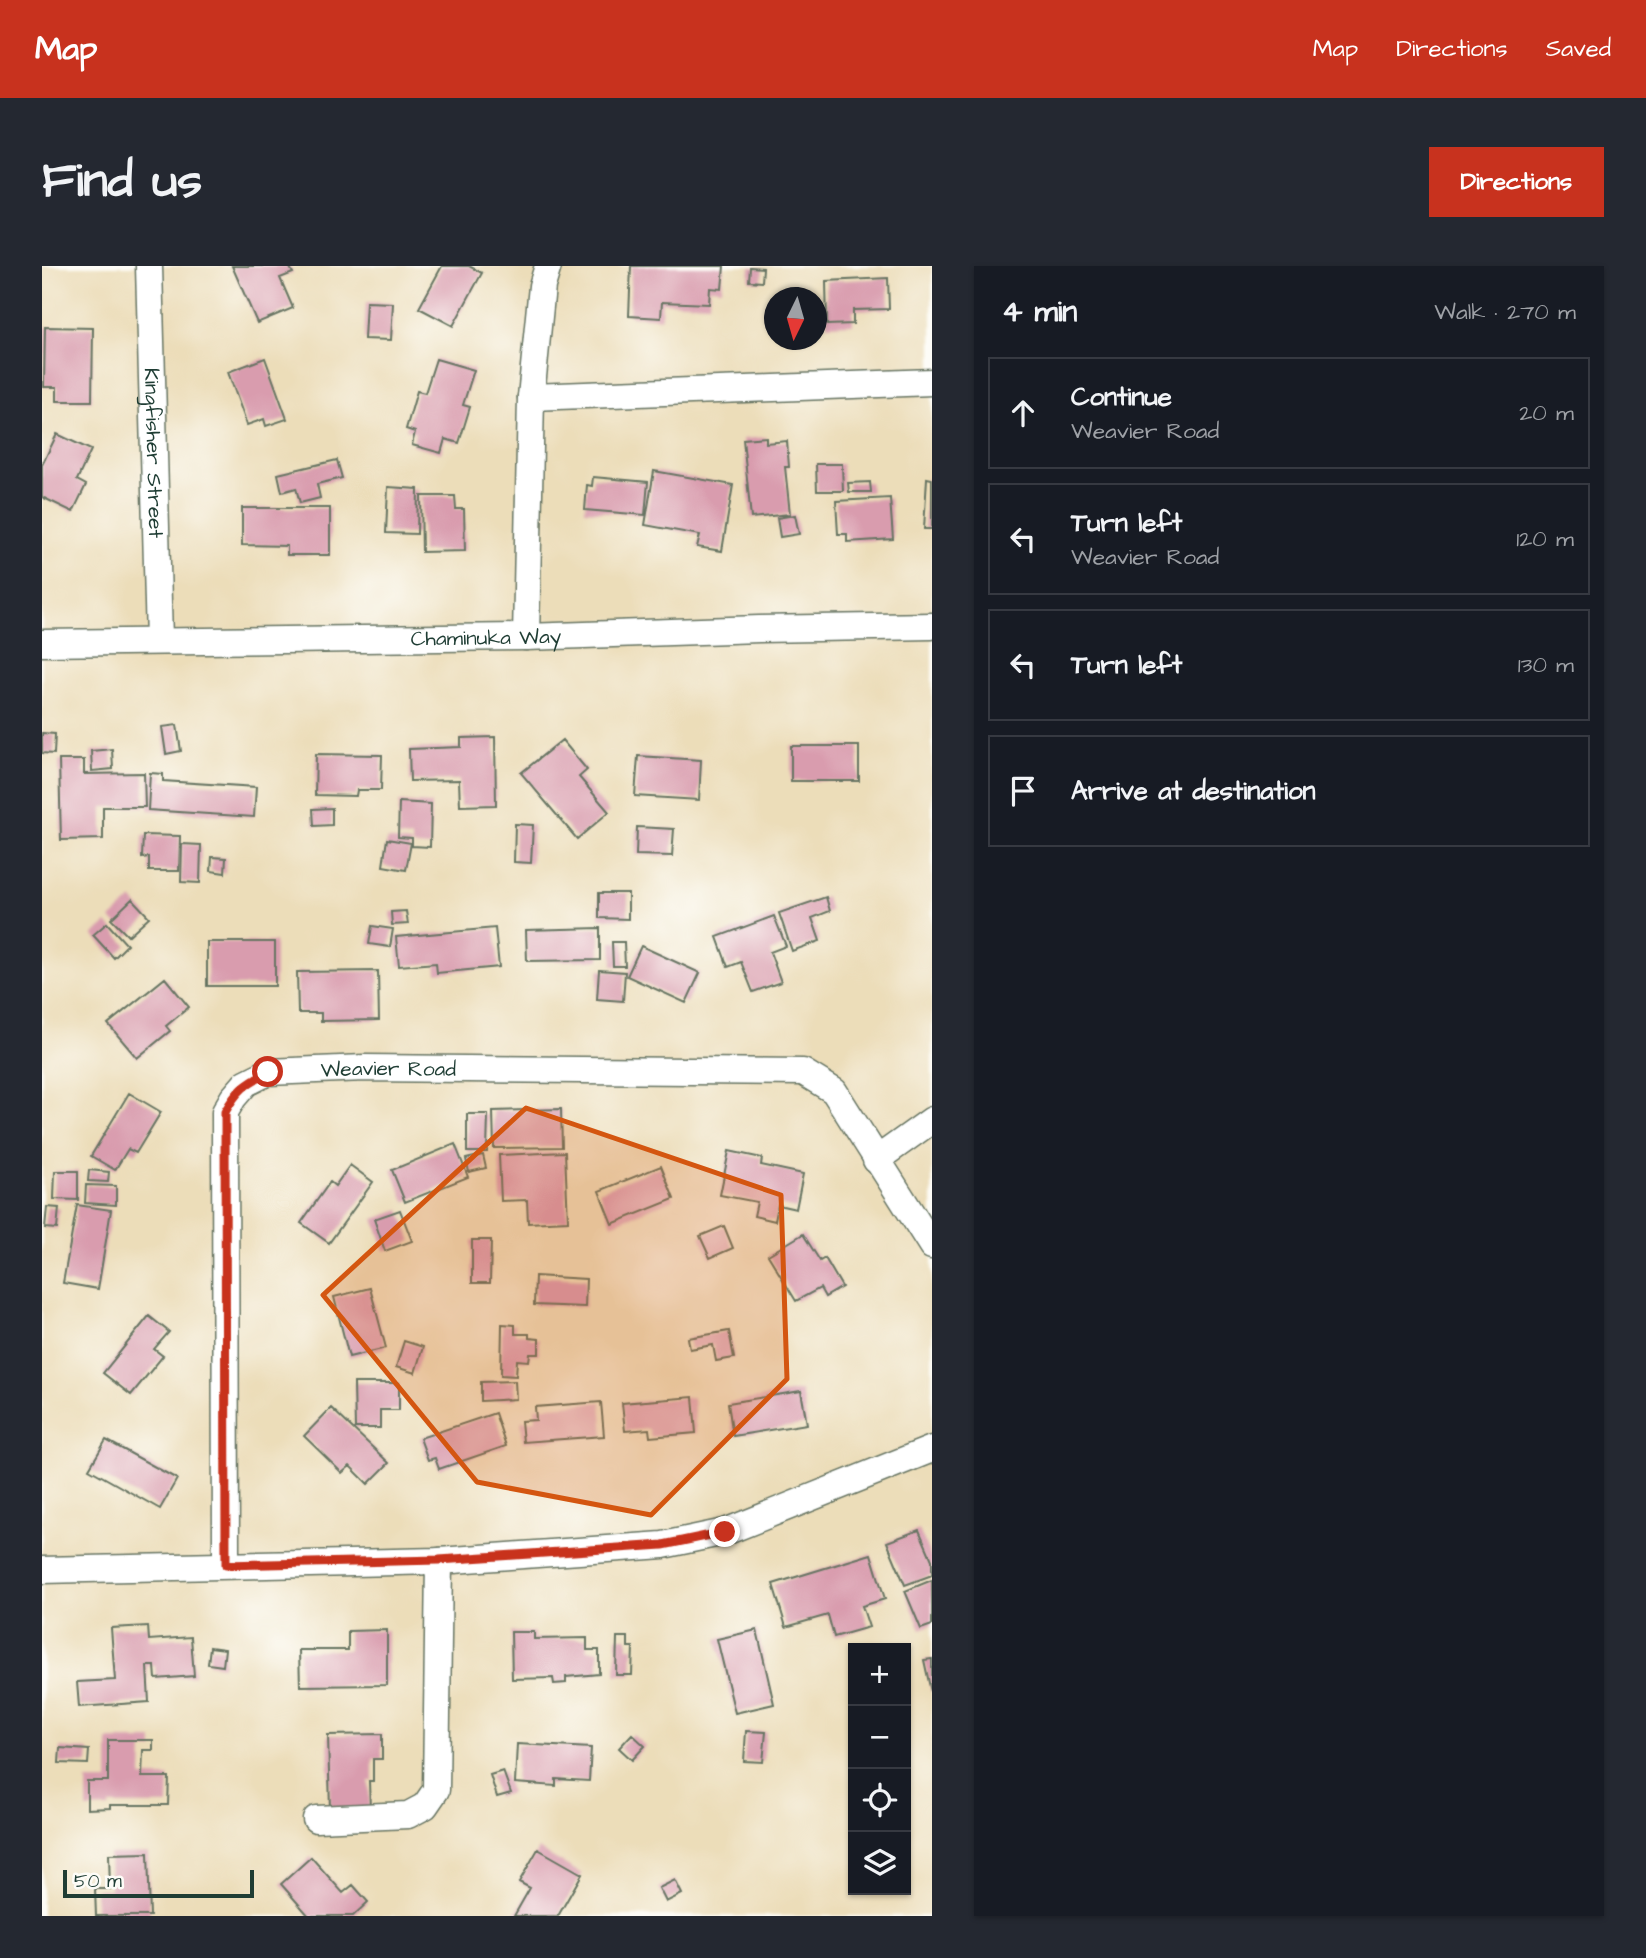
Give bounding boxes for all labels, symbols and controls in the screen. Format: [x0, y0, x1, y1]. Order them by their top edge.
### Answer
text: Map [35, 26, 97, 72]
text: Map [1313, 32, 1358, 66]
text: Directions [1396, 32, 1508, 66]
text: Saved [1546, 32, 1611, 66]
button: Directions [1429, 147, 1604, 217]
text: Find us [42, 148, 202, 216]
north arrow [764, 287, 827, 350]
text: 4 min [1002, 291, 1077, 333]
text: Walk · 270 m [1434, 296, 1576, 328]
street label: Kingfisher Street [135, 368, 170, 539]
text: Continue [1071, 379, 1172, 415]
icon: ahead [1004, 394, 1042, 432]
text: 20 m [1519, 397, 1574, 429]
text: Weavier Road [1071, 415, 1219, 447]
text: Turn left [1071, 505, 1182, 541]
icon: left [1004, 520, 1042, 558]
text: 120 m [1516, 523, 1574, 555]
text: Weavier Road [1071, 541, 1219, 573]
street label: Chaminuka Way [410, 622, 562, 653]
icon: left [1004, 646, 1042, 684]
text: Turn left [1071, 647, 1182, 683]
text: 130 m [1518, 649, 1574, 681]
icon: arrive [1004, 772, 1042, 810]
text: Arrive at destination [1071, 773, 1316, 809]
street label: Weavier Road [320, 1054, 456, 1085]
route start [252, 1056, 283, 1087]
route end [709, 1516, 740, 1547]
map controls [848, 1643, 911, 1895]
button: + [848, 1643, 911, 1706]
button: − [848, 1706, 911, 1769]
button: locate [848, 1769, 911, 1832]
button: layers [848, 1832, 911, 1895]
scale bar [63, 1867, 254, 1899]
text: 50 m [74, 1868, 122, 1895]

